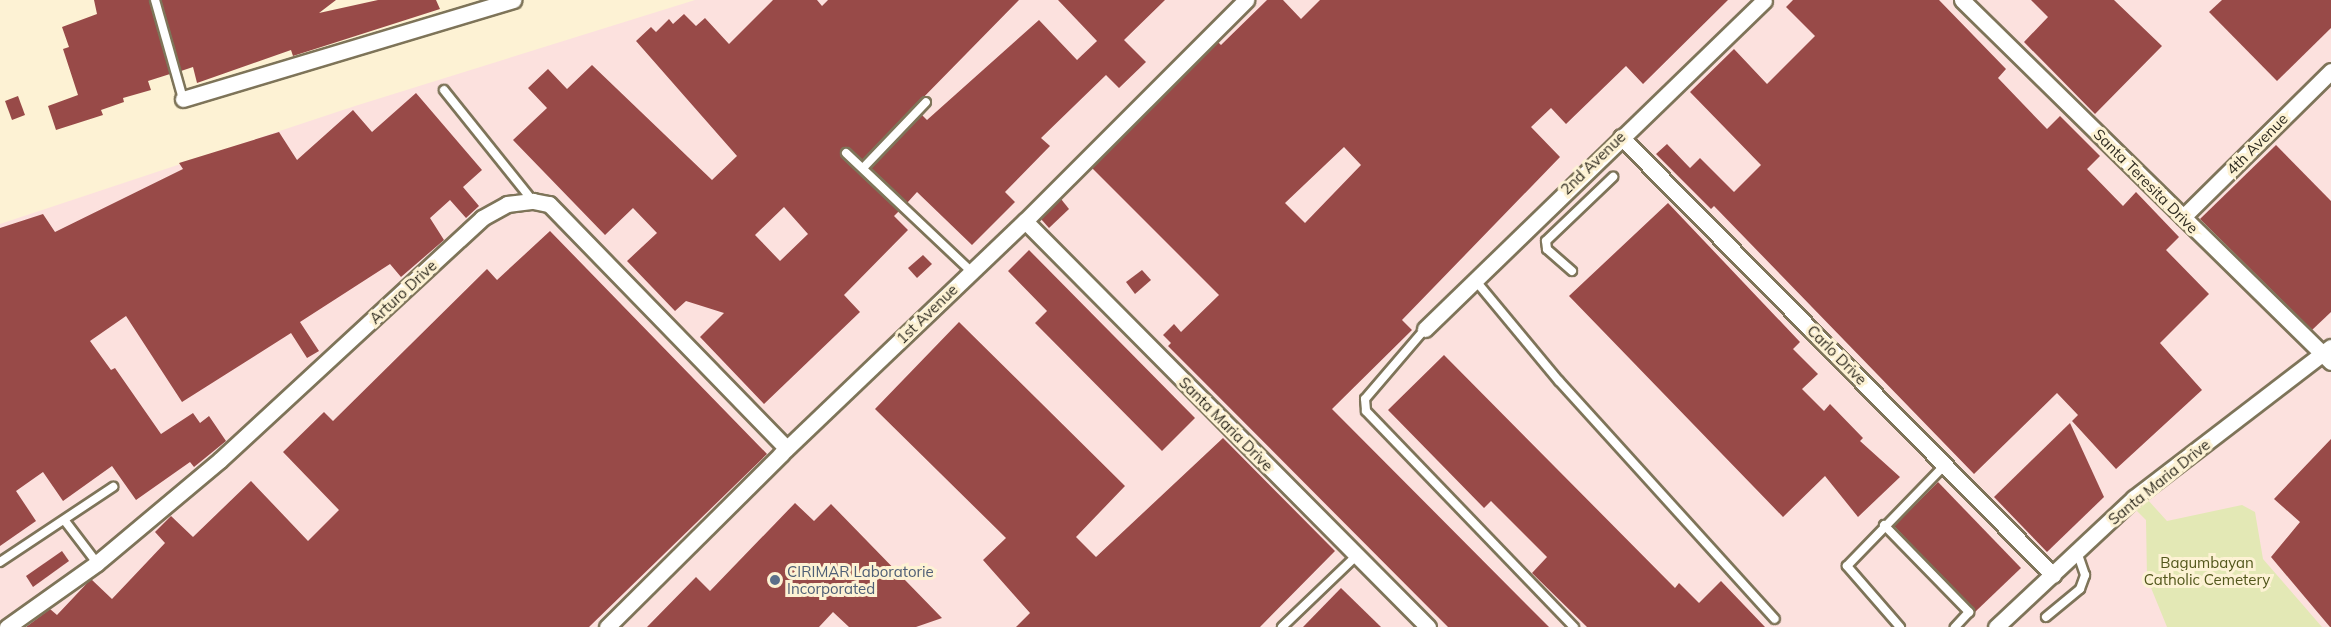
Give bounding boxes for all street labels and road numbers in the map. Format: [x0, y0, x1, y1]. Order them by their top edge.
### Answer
street label: 4th Avenue [2223, 110, 2291, 178]
street label: Santa Teresita Drive [2090, 125, 2202, 237]
street label: 2nd Avenue [1557, 128, 1629, 198]
street label: Arturo Drive [366, 256, 440, 328]
street label: 1st Avenue [893, 281, 961, 347]
street label: Carlo Drive [1804, 322, 1870, 388]
street label: Santa Maria Drive [1175, 373, 1277, 475]
street label: Santa Maria Drive [2105, 436, 2213, 528]

